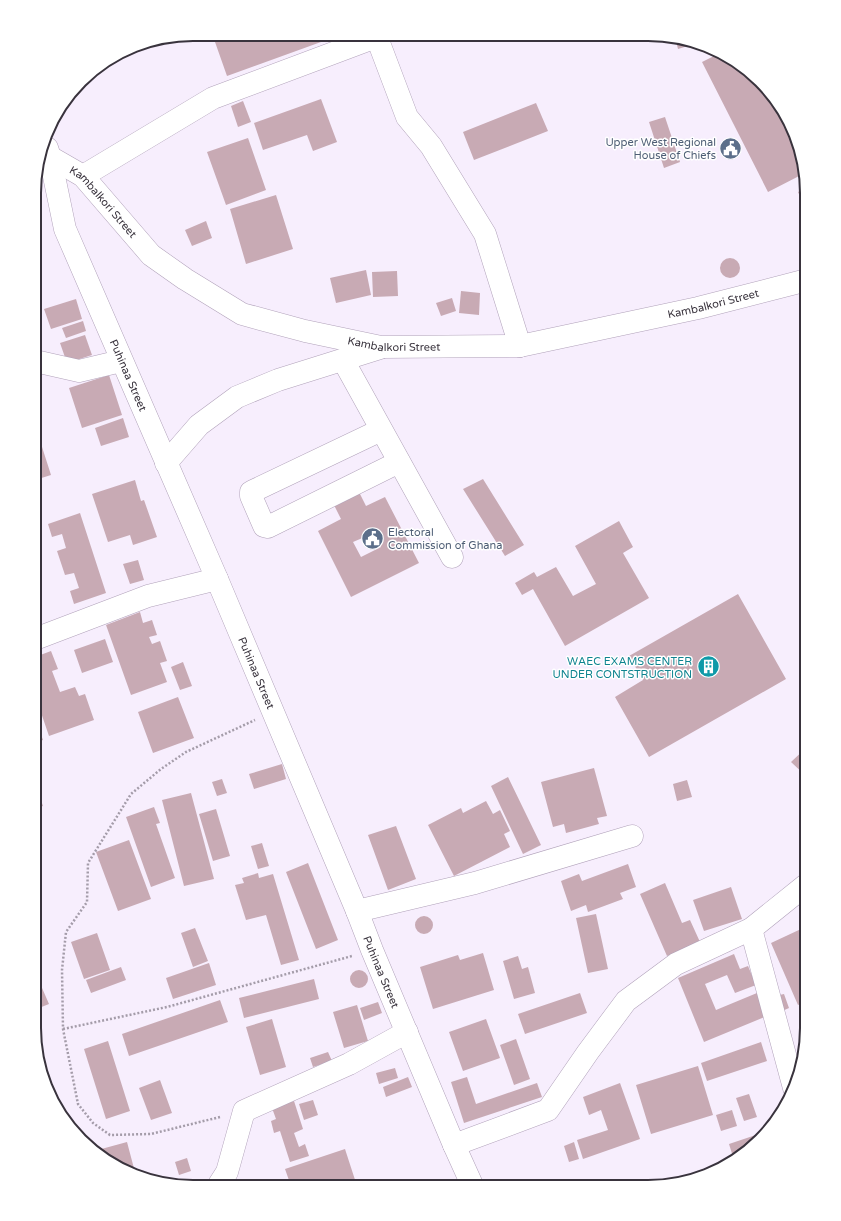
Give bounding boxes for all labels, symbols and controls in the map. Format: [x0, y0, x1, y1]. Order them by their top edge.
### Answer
public building icon: Upper West Regional House of Chiefs [718, 135, 744, 161]
place label: Upper West Regional House of Chiefs [605, 136, 716, 162]
street label: Kambalkori Street [67, 163, 140, 240]
street label: Kambalkori Street [666, 286, 760, 321]
street label: Kambalkori Street [346, 334, 441, 354]
street label: Puhinaa Street [107, 337, 150, 413]
public building icon: Electoral Commission of Ghana [359, 525, 385, 551]
place label: Electoral Commission of Ghana [388, 526, 502, 552]
street label: Puhinaa Street [236, 635, 278, 711]
building icon: WAEC EXAMS CENTER UNDER CONTSTRUCTION [695, 654, 721, 680]
place label: WAEC EXAMS CENTER UNDER CONTSTRUCTION [552, 655, 692, 681]
street label: Puhinaa Street [361, 934, 402, 1010]

